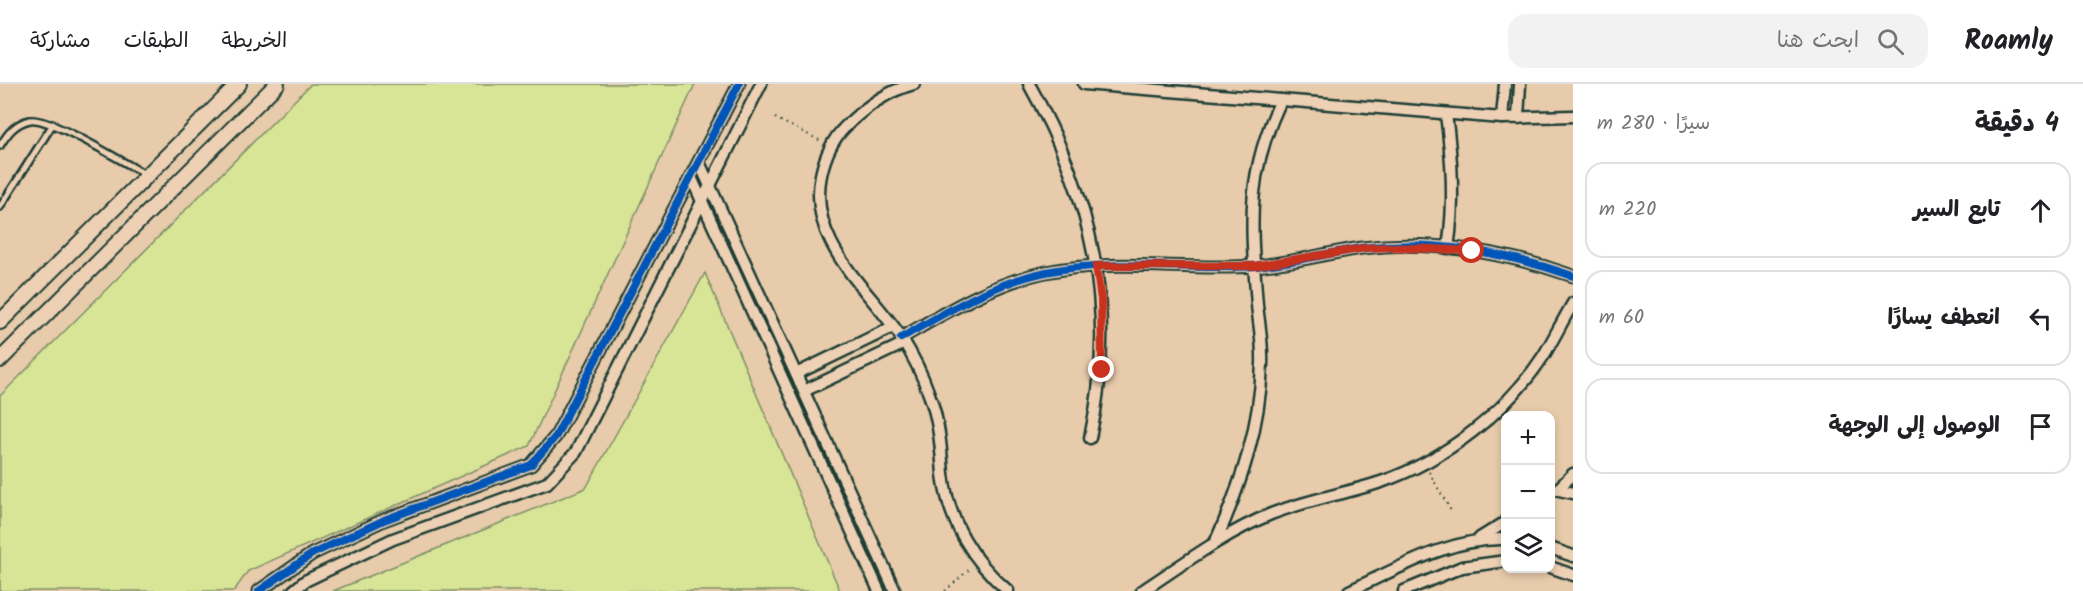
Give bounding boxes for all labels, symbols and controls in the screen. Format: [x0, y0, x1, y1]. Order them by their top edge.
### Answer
search box [1508, 14, 1928, 68]
text: Roamly [1964, 19, 2053, 64]
text: ابحث هنا [1777, 24, 1859, 59]
text: مشاركة [30, 25, 91, 58]
text: الطبقات [124, 25, 189, 58]
text: الخريطة [222, 25, 287, 58]
icon: search [1874, 25, 1907, 58]
text: 4 دقيقة [1975, 103, 2059, 145]
text: سيرًا · 280 m [1597, 108, 1710, 140]
text: تابع السير [1913, 193, 2000, 228]
text: 220 m [1599, 194, 1656, 226]
icon: ahead [2024, 194, 2057, 227]
route start [1458, 237, 1484, 263]
text: انعطف يسارًا [1888, 301, 2000, 336]
text: 60 m [1599, 302, 1644, 334]
icon: left [2024, 302, 2057, 335]
route end [1088, 356, 1114, 382]
text: الوصول إلى الوجهة [1828, 409, 2000, 444]
icon: arrive [2024, 410, 2057, 443]
map controls [1501, 411, 1555, 573]
button: + [1501, 411, 1555, 465]
button: − [1501, 465, 1555, 519]
button: layers [1501, 519, 1555, 573]

